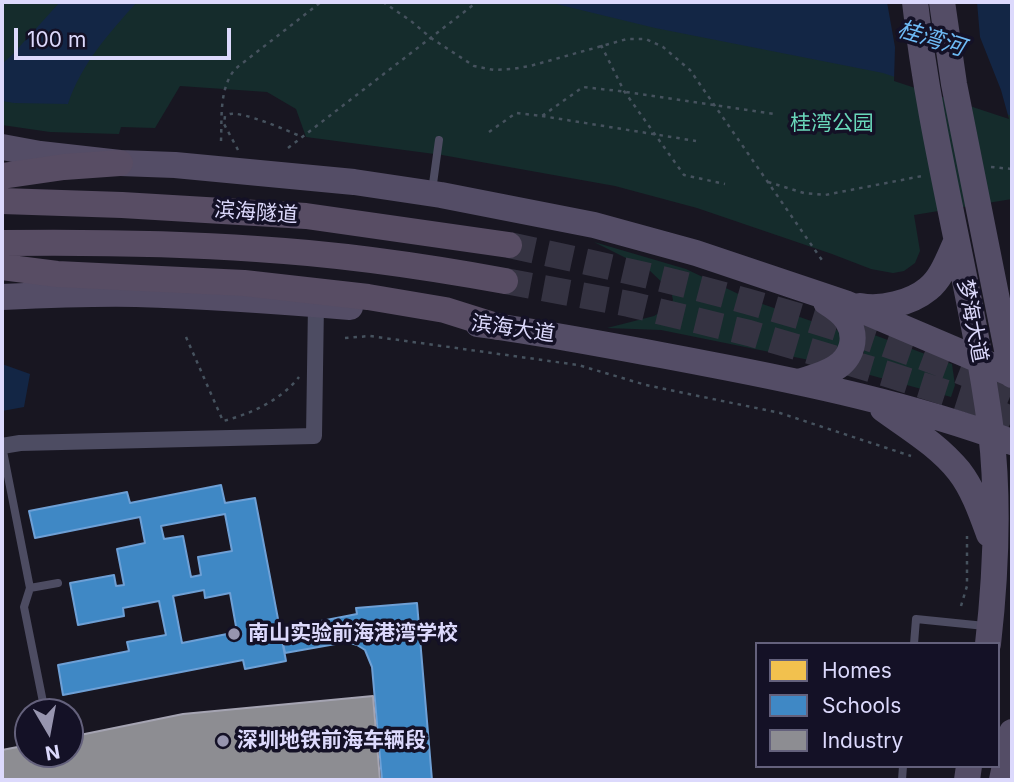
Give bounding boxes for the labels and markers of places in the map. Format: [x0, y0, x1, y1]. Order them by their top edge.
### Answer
place label: 南山实验前海港湾学校 [248, 621, 458, 647]
marker: 南山实验前海港湾学校 [226, 626, 242, 642]
place label: 深圳地铁前海车辆段 [237, 728, 426, 754]
marker: 深圳地铁前海车辆段 [215, 733, 231, 749]

